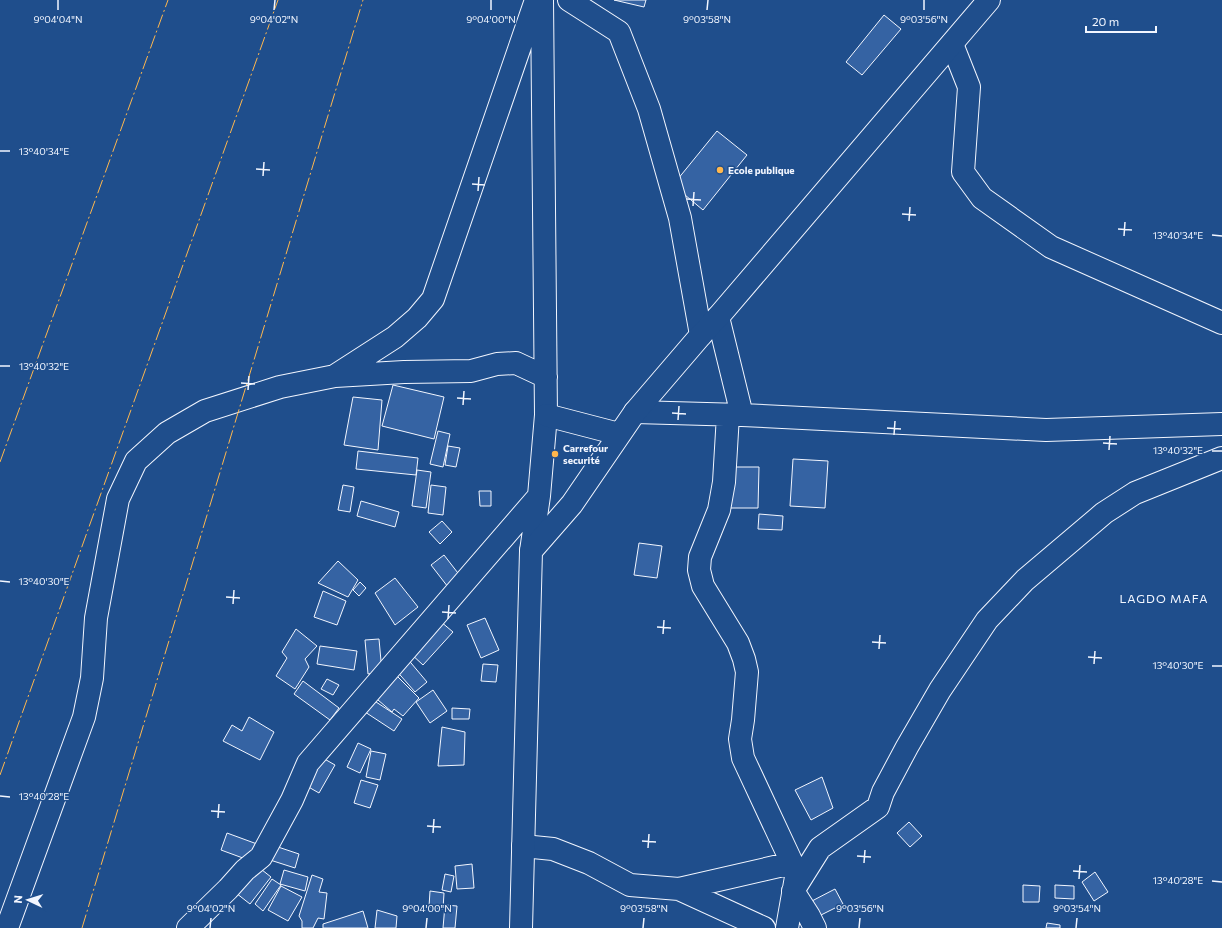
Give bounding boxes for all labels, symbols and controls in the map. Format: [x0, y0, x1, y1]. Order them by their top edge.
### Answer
scale bar [1086, 8, 1156, 34]
text: 9°04'04"N [33, 13, 83, 25]
text: 9°04'02"N [250, 13, 298, 25]
text: 9°04'00"N [466, 13, 516, 25]
text: 9°03'58"N [683, 13, 731, 25]
text: 9°03'56"N [900, 13, 948, 25]
text: 20 m [1092, 14, 1119, 28]
text: 13°40'34"E [19, 145, 69, 157]
place label: Ecole publique [728, 164, 795, 176]
marker: Ecole publique [715, 165, 725, 175]
text: 13°40'34"E [1153, 229, 1203, 241]
text: 13°40'32"E [19, 360, 69, 372]
place label: Carrefour securité [563, 442, 608, 466]
text: 13°40'32"E [1153, 444, 1203, 456]
marker: Carrefour securité [550, 449, 560, 459]
text: 13°40'30"E [18, 575, 70, 587]
district label: LAGDO MAFA [1120, 591, 1208, 605]
text: 13°40'30"E [1152, 659, 1204, 671]
text: 13°40'28"E [19, 790, 69, 802]
text: 13°40'28"E [1153, 874, 1203, 886]
north arrow [8, 880, 48, 920]
text: N [11, 895, 24, 904]
text: 9°04'02"N [187, 902, 235, 914]
text: 9°04'00"N [402, 902, 452, 914]
text: 9°03'58"N [620, 902, 668, 914]
text: 9°03'56"N [836, 902, 884, 914]
text: 9°03'54"N [1053, 902, 1101, 914]

